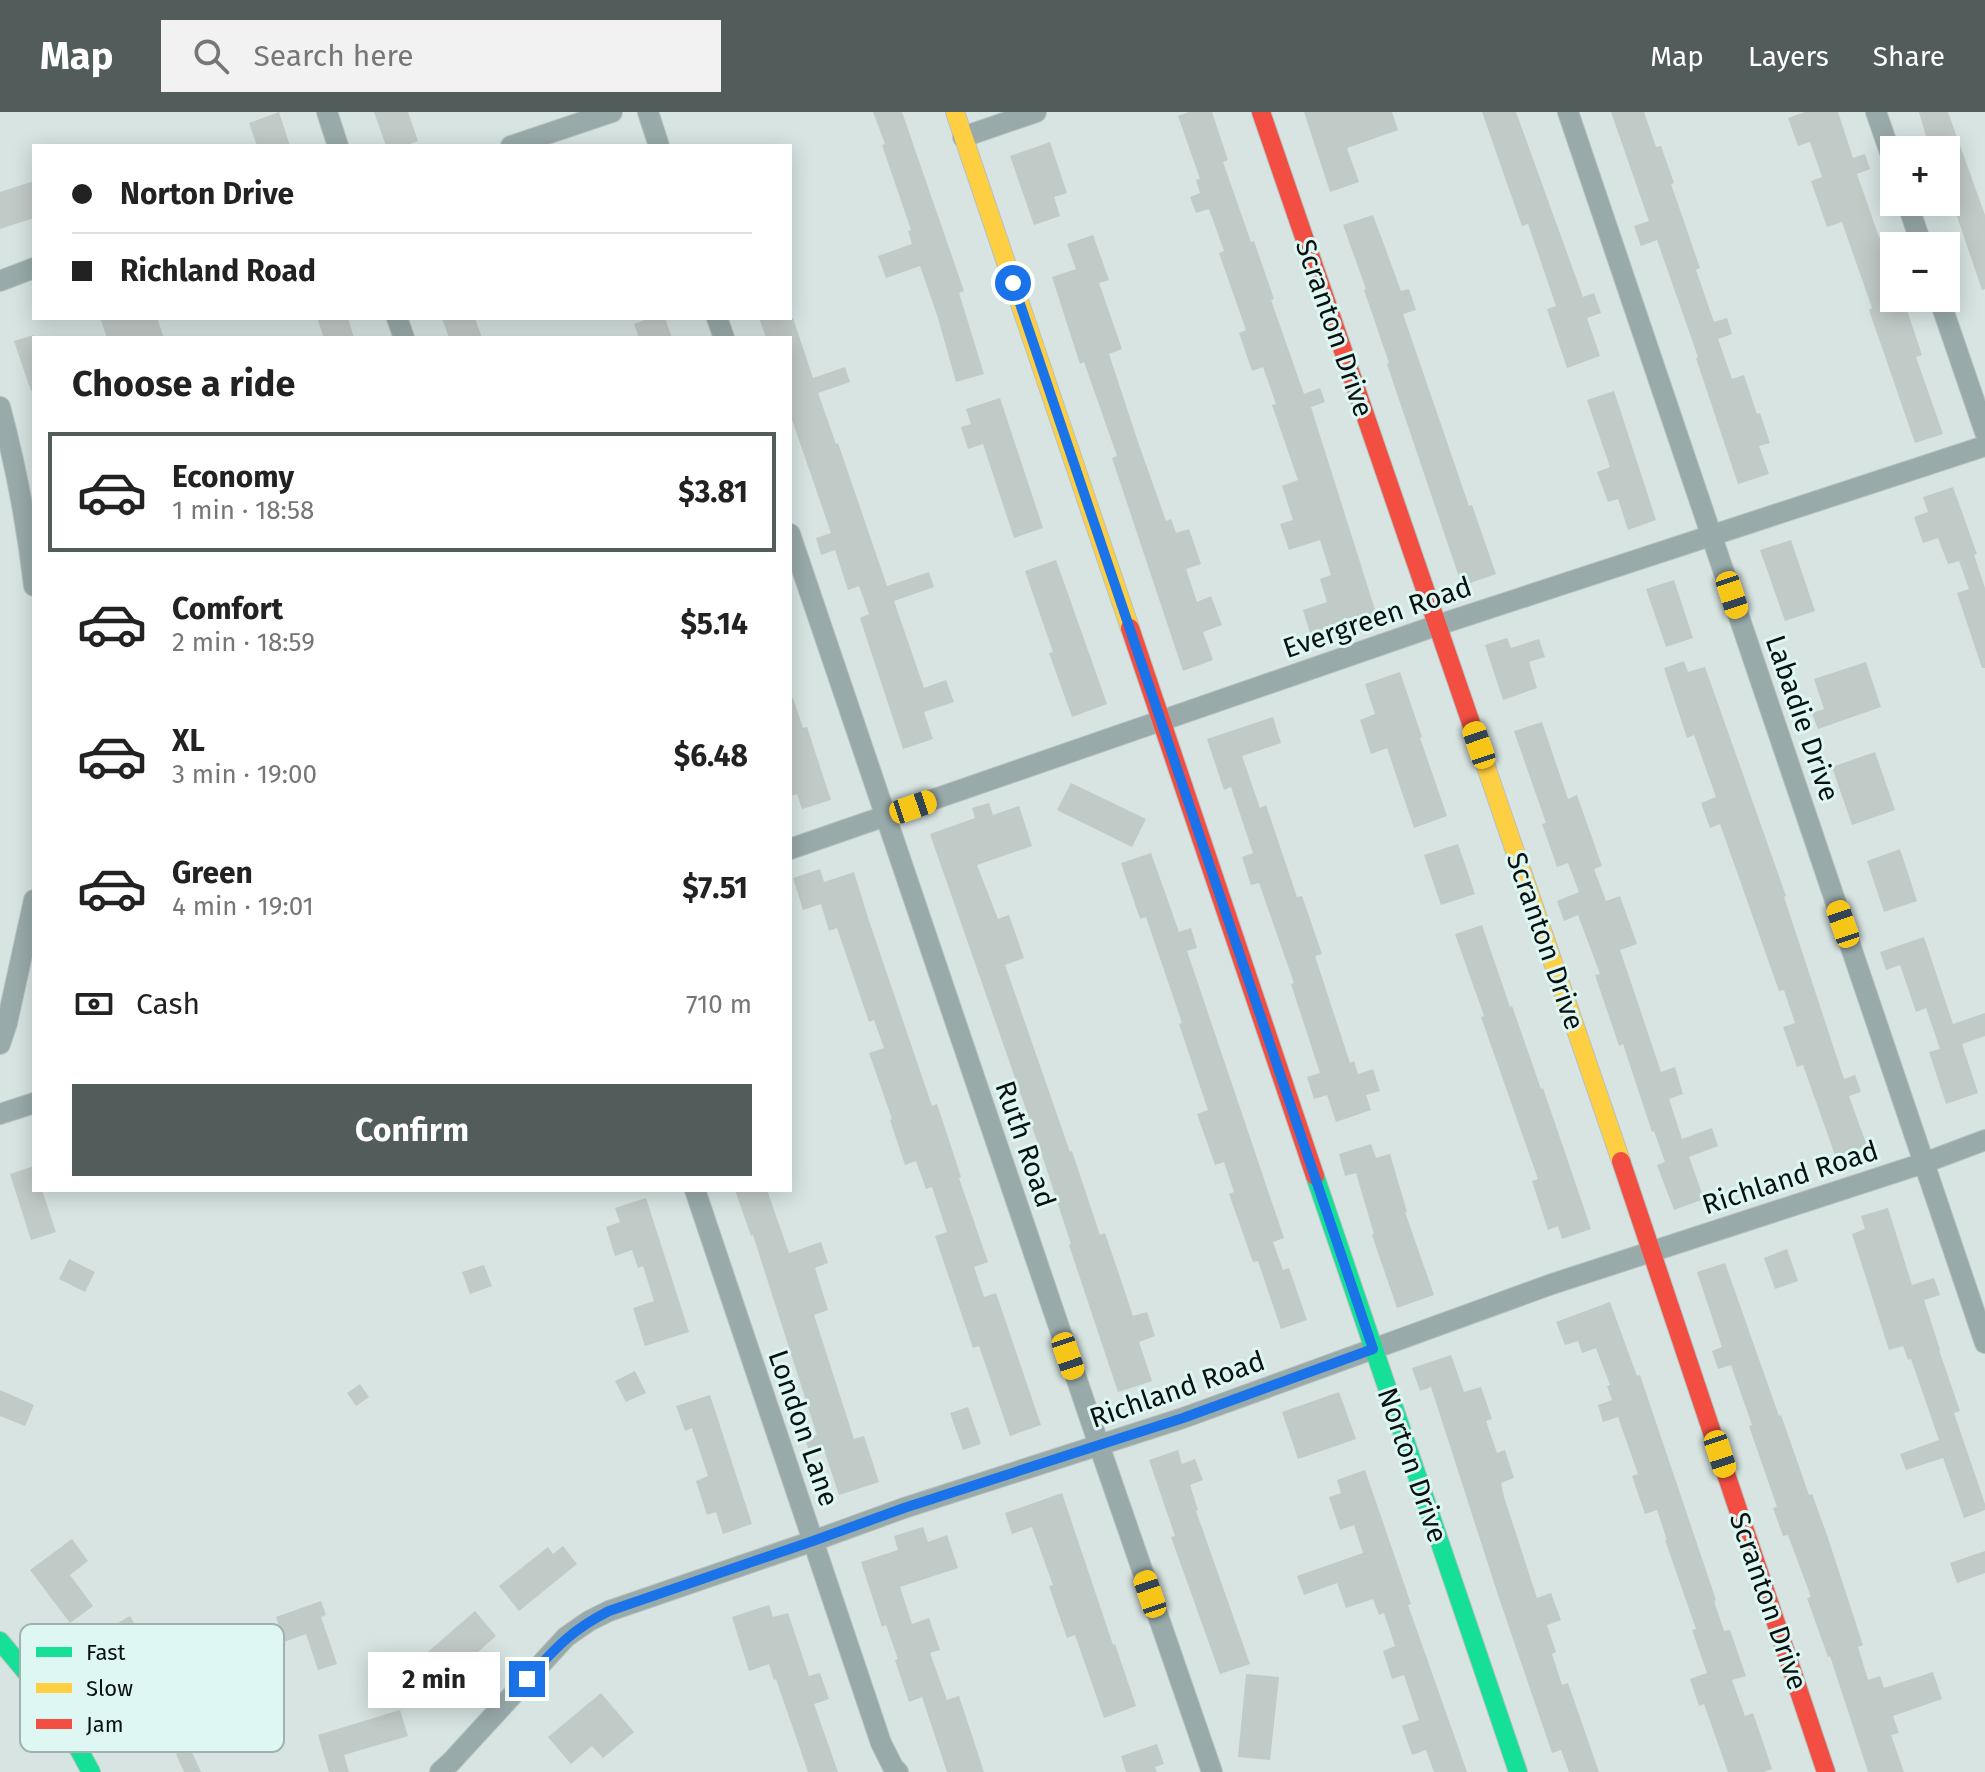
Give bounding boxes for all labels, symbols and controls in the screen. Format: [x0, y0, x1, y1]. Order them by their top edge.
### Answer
search box [161, 20, 721, 92]
text: Map [40, 33, 113, 79]
icon: search [189, 34, 233, 78]
text: Search here [253, 38, 414, 74]
text: Map [1650, 40, 1704, 73]
text: Layers [1748, 40, 1829, 73]
text: Share [1873, 40, 1945, 73]
map controls [1880, 136, 1960, 312]
button: + [1880, 136, 1960, 216]
text: Norton Drive [120, 176, 294, 212]
button: − [1880, 232, 1960, 312]
street label: Scranton Drive [1289, 235, 1380, 421]
text: Richland Road [120, 253, 316, 289]
route start [995, 265, 1031, 301]
text: Choose a ride [72, 362, 295, 406]
icon: car [76, 456, 148, 528]
text: Economy [172, 459, 294, 495]
text: $3.81 [678, 474, 748, 510]
text: 1 min · 18:58 [172, 495, 314, 526]
car [1713, 568, 1751, 622]
street label: Evergreen Road [1279, 570, 1476, 665]
icon: car [76, 588, 148, 660]
text: Comfort [172, 591, 283, 627]
text: $5.14 [680, 606, 748, 642]
text: 2 min · 18:59 [172, 627, 315, 658]
street label: Labadie Drive [1759, 631, 1846, 806]
car [1460, 718, 1498, 772]
icon: car [76, 720, 148, 792]
text: XL [172, 723, 205, 759]
text: $6.48 [674, 738, 748, 774]
text: 3 min · 19:00 [172, 759, 317, 790]
car [886, 788, 940, 826]
street label: Scranton Drive [1500, 848, 1591, 1034]
icon: car [76, 852, 148, 924]
text: Green [172, 855, 253, 891]
text: $7.51 [682, 870, 748, 906]
text: 4 min · 19:01 [172, 891, 314, 922]
car [1824, 897, 1862, 951]
icon: cash [72, 982, 116, 1026]
text: Cash [136, 986, 200, 1022]
text: 710 m [686, 989, 752, 1020]
street label: Ruth Road [988, 1077, 1063, 1212]
button: Confirm [72, 1084, 752, 1176]
street label: Richland Road [1698, 1133, 1882, 1221]
car [1049, 1329, 1087, 1383]
street label: Richland Road [1085, 1344, 1269, 1435]
street label: London Lane [761, 1345, 846, 1511]
street label: Norton Drive [1371, 1383, 1454, 1547]
car [1701, 1427, 1739, 1481]
street label: Scranton Drive [1723, 1508, 1814, 1694]
car [1131, 1567, 1169, 1621]
legend [20, 1624, 284, 1752]
text: Fast [86, 1639, 126, 1666]
callout: 2 min [367, 1651, 499, 1707]
route end [509, 1661, 545, 1697]
text: 2 min [402, 1664, 466, 1695]
text: Slow [86, 1675, 133, 1702]
text: Jam [86, 1711, 124, 1738]

